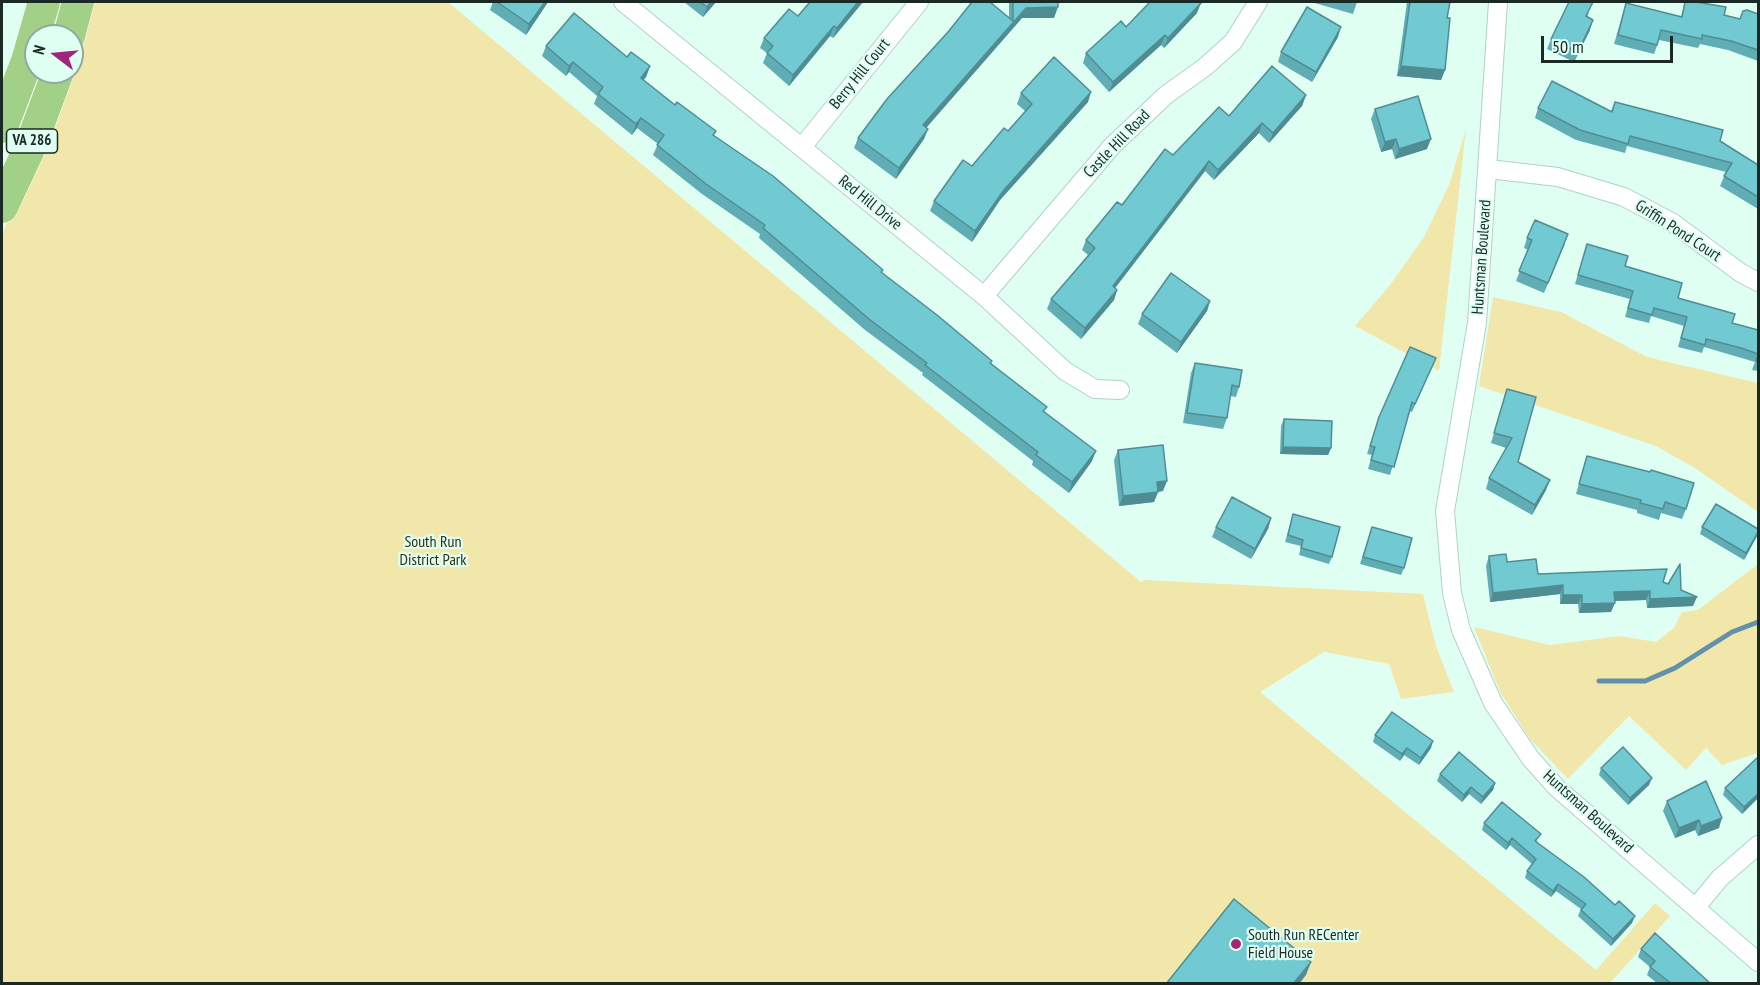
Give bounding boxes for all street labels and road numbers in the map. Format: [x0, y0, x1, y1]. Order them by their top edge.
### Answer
street label: Berry Hill Court [826, 35, 894, 113]
street label: Castle Hill Road [1080, 106, 1154, 182]
road number: VA 286 [6, 129, 57, 153]
street label: Red Hill Drive [834, 172, 906, 234]
street label: Griffin Pond Court [1632, 196, 1724, 266]
street label: Huntsman Boulevard [1468, 199, 1496, 315]
street label: Huntsman Boulevard [1539, 766, 1637, 858]

